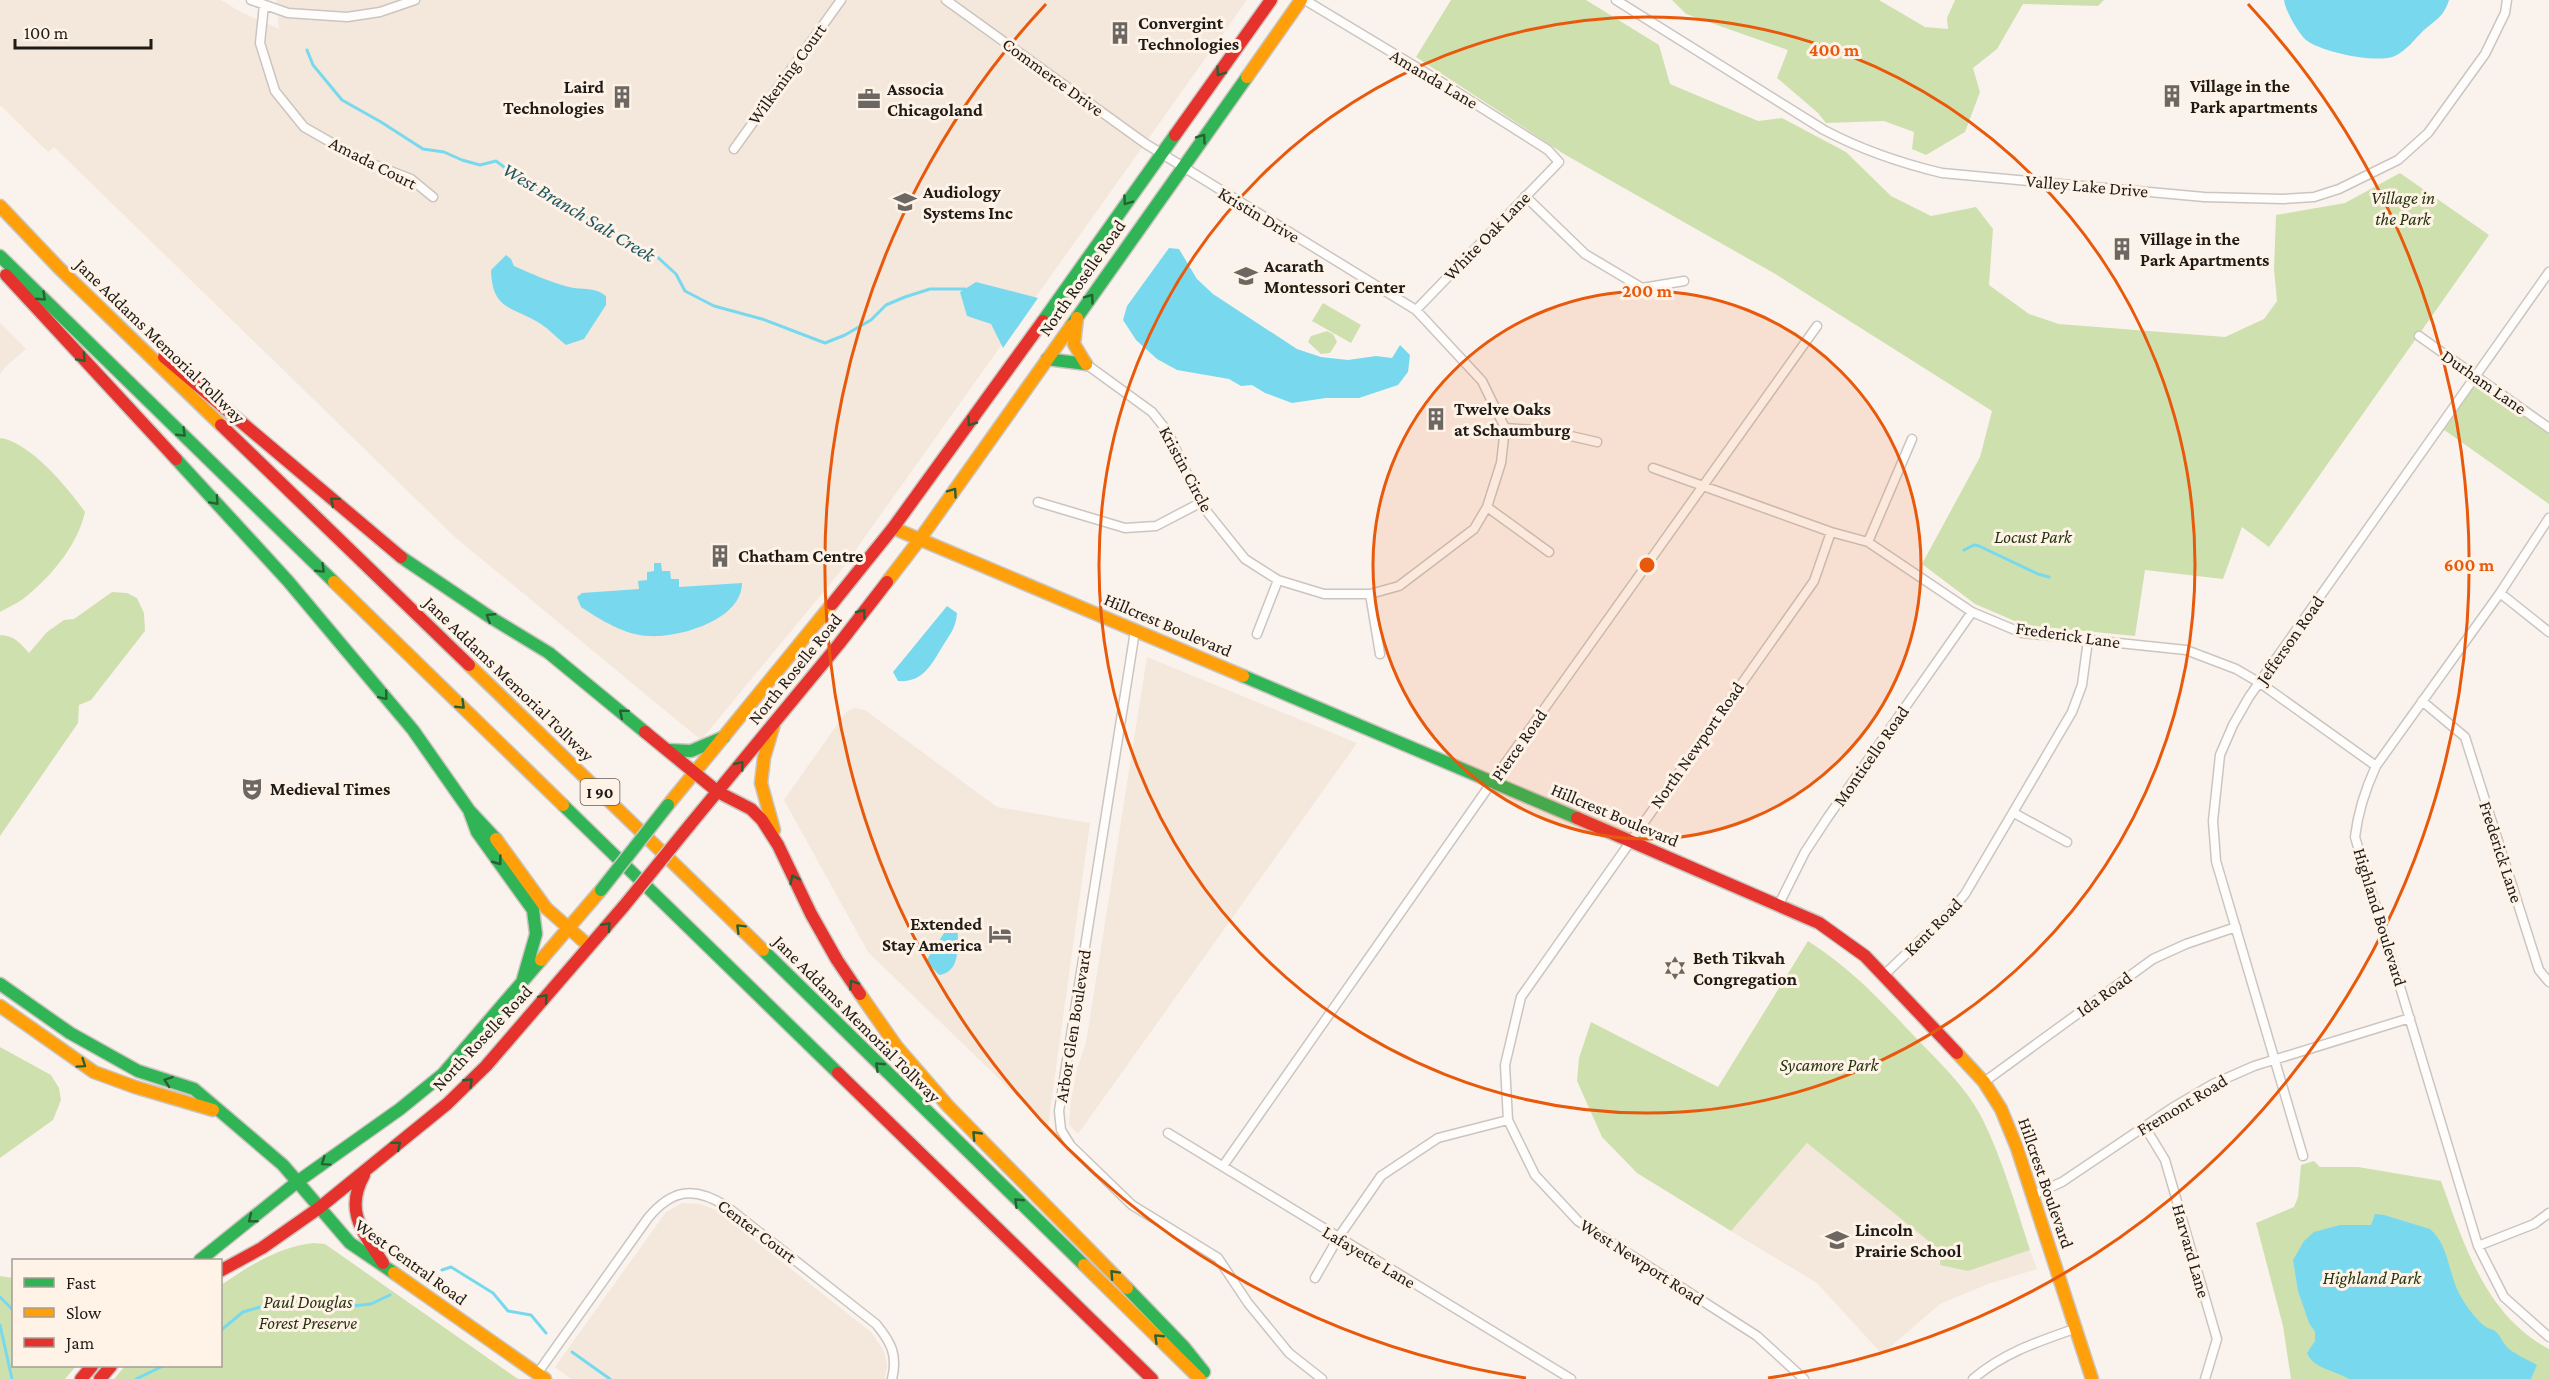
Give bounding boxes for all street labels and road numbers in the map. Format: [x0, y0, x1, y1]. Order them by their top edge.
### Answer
street label: Wilkening Court [744, 19, 831, 128]
street label: Commerce Drive [999, 34, 1108, 120]
street label: Amanda Lane [1387, 45, 1482, 113]
street label: Amada Court [326, 132, 421, 194]
street label: Valley Lake Drive [2025, 171, 2149, 201]
street label: Kristin Drive [1215, 183, 1303, 247]
street label: White Oak Lane [1440, 188, 1534, 284]
street label: North Roselle Road [1035, 216, 1130, 340]
street label: Jane Addams Memorial Tollway [70, 253, 249, 428]
street label: Durham Lane [2438, 346, 2530, 419]
street label: Kristin Circle [1155, 423, 1217, 515]
street label: Hillcrest Boulevard [1101, 589, 1235, 661]
street label: Jane Addams Memorial Tollway [419, 591, 598, 766]
street label: Jefferson Road [2251, 591, 2328, 690]
street label: North Roselle Road [744, 609, 846, 729]
street label: Frederick Lane [2014, 618, 2122, 652]
street label: North Newport Road [1646, 678, 1748, 812]
street label: Monticello Road [1829, 702, 1913, 810]
street label: Pierce Road [1487, 705, 1551, 785]
road number: I 90 [580, 779, 620, 805]
street label: Hillcrest Boulevard [1548, 779, 1682, 851]
street label: Frederick Lane [2475, 799, 2527, 905]
street label: Highland Boulevard [2349, 846, 2411, 989]
street label: Kent Road [1900, 894, 1966, 960]
street label: Jane Addams Memorial Tollway [768, 930, 945, 1107]
street label: Arbor Glen Boulevard [1051, 948, 1095, 1104]
street label: Ida Road [2073, 967, 2136, 1021]
street label: North Roselle Road [428, 981, 536, 1095]
street label: Fremont Road [2133, 1070, 2231, 1140]
street label: Hillcrest Boulevard [2014, 1115, 2078, 1251]
street label: Center Court [714, 1195, 801, 1268]
street label: Harvard Lane [2168, 1202, 2214, 1300]
street label: West Central Road [351, 1215, 471, 1310]
street label: West Newport Road [1576, 1215, 1708, 1310]
street label: Lafayette Lane [1319, 1221, 1419, 1293]

